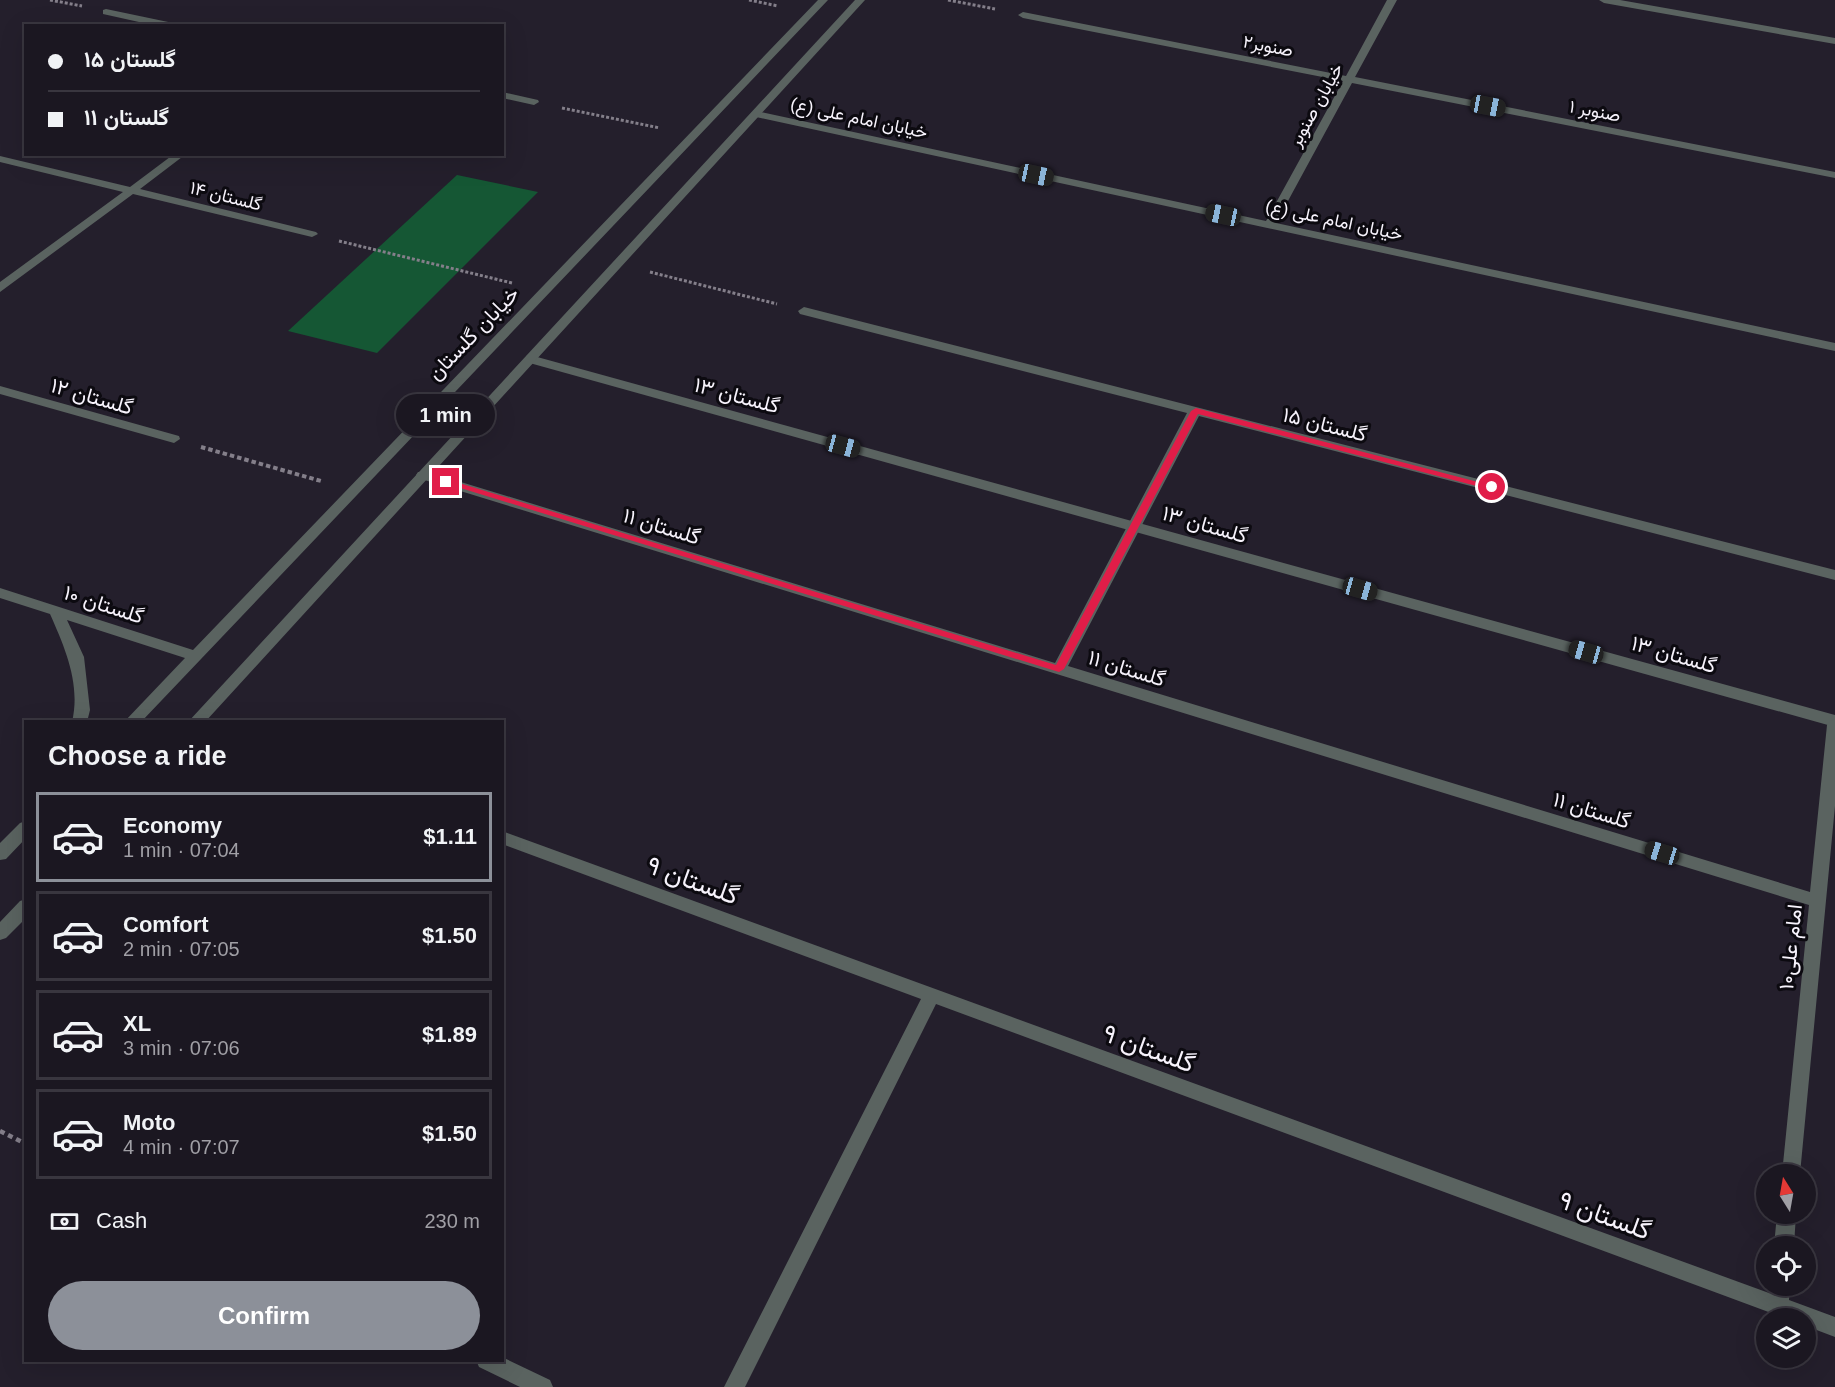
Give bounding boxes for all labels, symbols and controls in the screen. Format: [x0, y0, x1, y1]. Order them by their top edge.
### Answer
street label: صنوبر۲ [1241, 31, 1295, 62]
text: گلستان ۱۵ [84, 47, 176, 72]
street label: خیابان صنوبر [1284, 60, 1348, 151]
street label: خیابان امام علی (ع) [788, 94, 929, 144]
car [1469, 94, 1507, 118]
street label: صنوبر ۱ [1568, 96, 1622, 127]
text: گلستان ۱۱ [84, 105, 169, 130]
car [1017, 162, 1055, 188]
street label: گلستان ۱۴ [188, 177, 264, 215]
street label: خیابان امام علی (ع) [1263, 196, 1404, 246]
car [1204, 202, 1242, 228]
street label: خیابان گلستان [423, 282, 524, 385]
street label: گلستان ۱۲ [48, 373, 136, 420]
street label: گلستان ۱۳ [692, 373, 782, 418]
callout: 1 min [396, 395, 496, 437]
street label: گلستان ۱۵ [1280, 402, 1369, 447]
text: 1 min [419, 404, 472, 426]
car [823, 433, 863, 459]
route end [432, 468, 459, 495]
route start [1478, 473, 1505, 500]
street label: گلستان ۱۳ [1160, 501, 1250, 548]
street label: گلستان ۱۱ [620, 503, 703, 550]
car [1340, 575, 1380, 603]
street label: گلستان ۱۰ [61, 580, 147, 629]
street label: گلستان ۱۳ [1629, 631, 1719, 678]
car [1566, 638, 1606, 666]
street label: گلستان ۱۱ [1085, 645, 1168, 692]
text: Choose a ride [48, 741, 227, 771]
street label: گلستان ۱۱ [1550, 787, 1633, 834]
icon: car [51, 810, 105, 864]
text: Economy [123, 813, 222, 838]
text: $1.11 [423, 824, 477, 849]
text: 1 min · 07:04 [123, 839, 240, 861]
car [1642, 839, 1682, 867]
street label: گلستان ۹ [643, 850, 743, 910]
street label: امام علی۱۰ [1774, 903, 1809, 991]
icon: car [51, 909, 105, 963]
text: Comfort [123, 912, 209, 937]
text: $1.50 [422, 923, 477, 948]
text: 2 min · 07:05 [123, 938, 240, 960]
icon: car [51, 1008, 105, 1062]
text: XL [123, 1011, 151, 1036]
street label: گلستان ۹ [1099, 1018, 1199, 1078]
text: $1.89 [422, 1022, 477, 1047]
text: 3 min · 07:06 [123, 1037, 240, 1059]
icon: car [51, 1107, 105, 1161]
text: Moto [123, 1110, 176, 1135]
text: $1.50 [422, 1121, 477, 1146]
text: 4 min · 07:07 [123, 1136, 240, 1158]
north arrow [1756, 1164, 1816, 1224]
map controls [1756, 1164, 1816, 1368]
street label: گلستان ۹ [1555, 1185, 1655, 1245]
icon: cash [48, 1205, 81, 1238]
text: Cash [96, 1208, 147, 1233]
text: 230 m [424, 1210, 480, 1232]
button: locate [1756, 1236, 1816, 1296]
button: Confirm [48, 1281, 480, 1350]
button: layers [1756, 1308, 1816, 1368]

